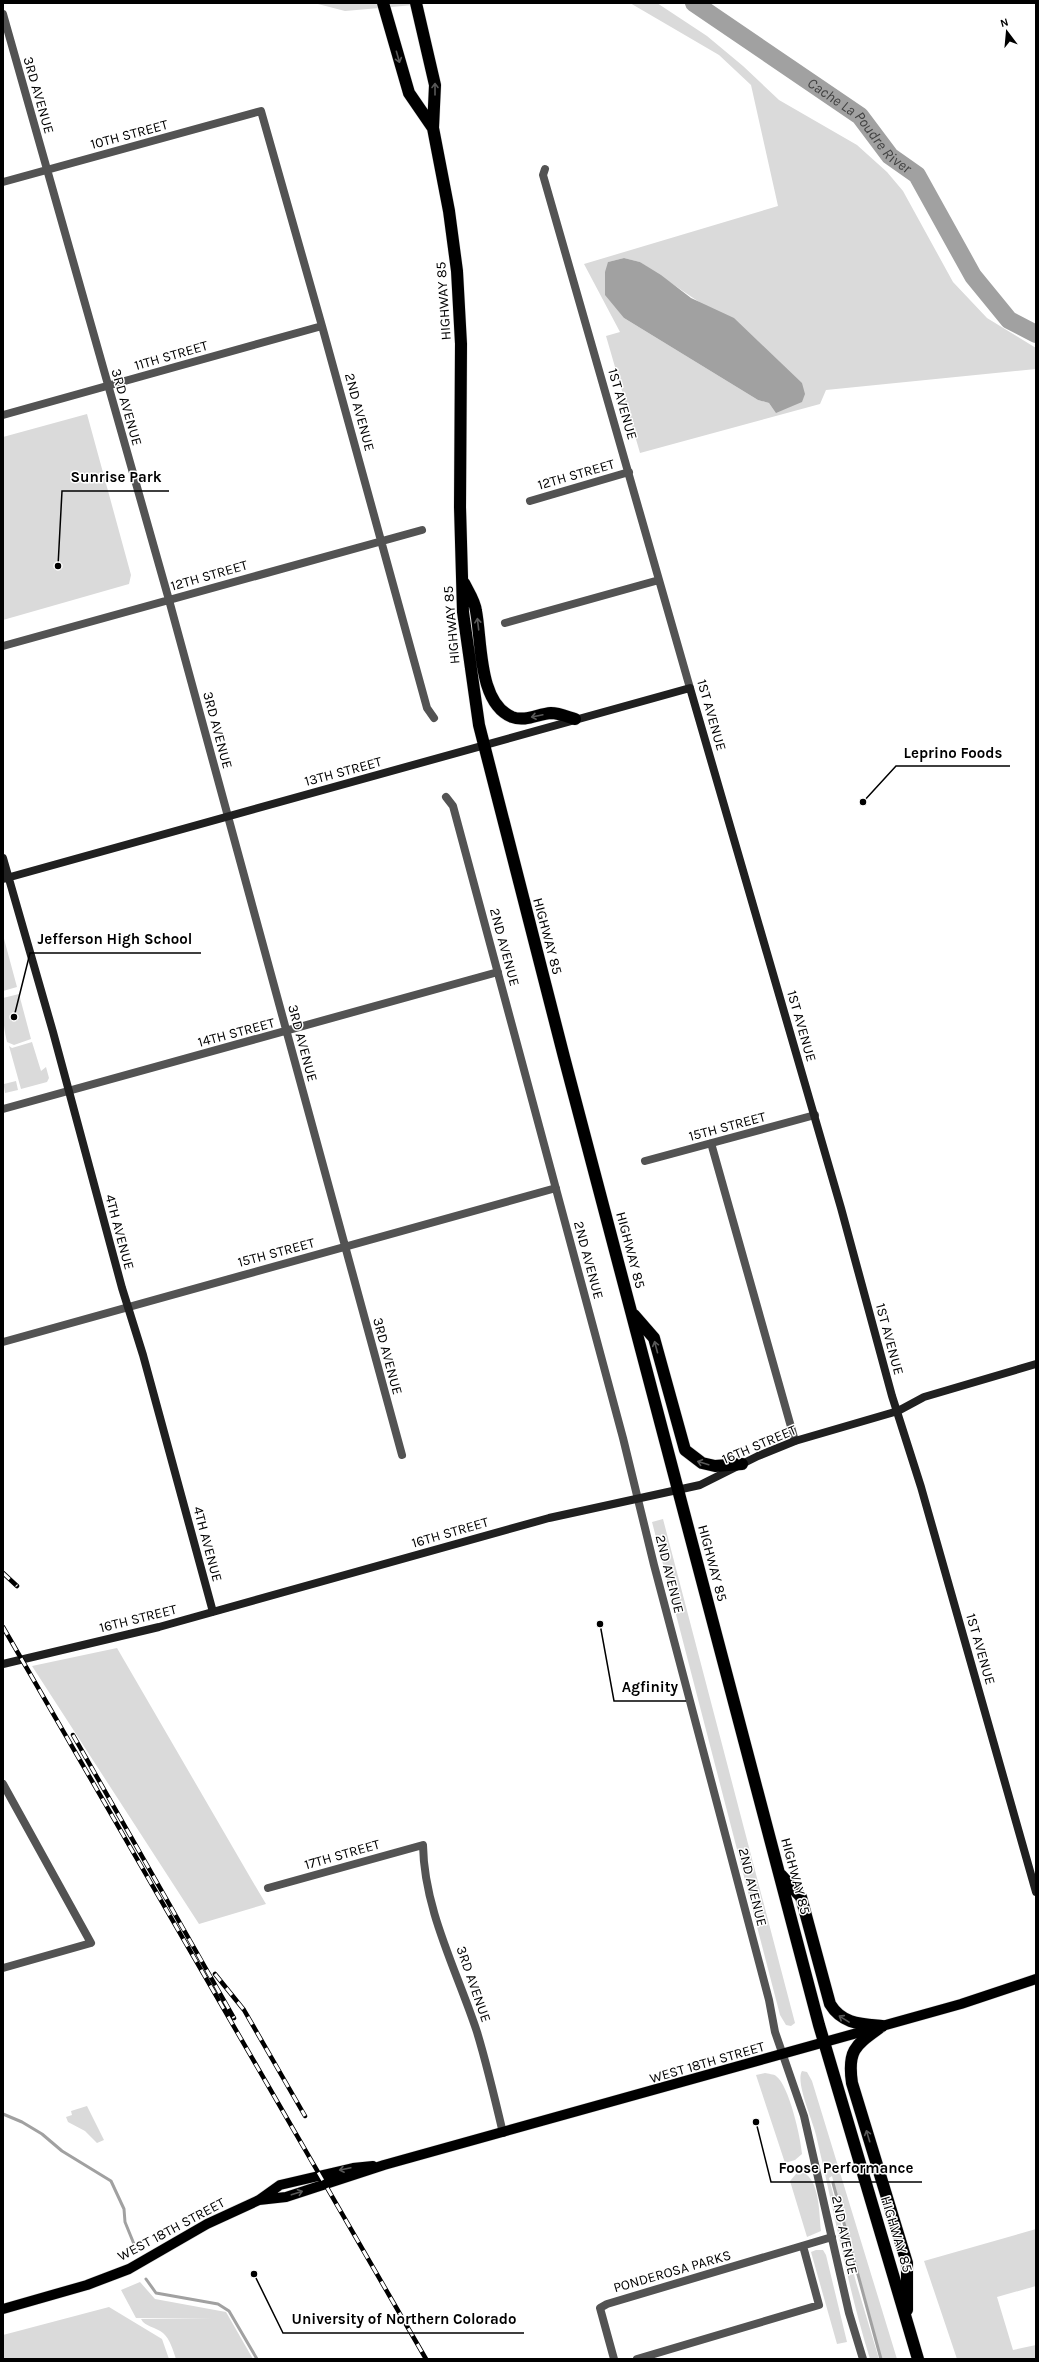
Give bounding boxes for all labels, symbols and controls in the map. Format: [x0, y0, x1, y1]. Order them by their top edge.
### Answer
north arrow [987, 12, 1027, 52]
text: N [999, 16, 1010, 30]
one-way arrow [395, 50, 402, 63]
street label: 3RD AVENUE [19, 55, 58, 136]
water label: Cache La Poudre River [804, 74, 916, 178]
one-way arrow [431, 83, 439, 96]
street label: 10TH STREET [89, 116, 170, 153]
street label: HIGHWAY 85 [432, 261, 455, 341]
street label: 11TH STREET [132, 337, 210, 374]
street label: 3RD AVENUE [107, 367, 146, 448]
street label: 1ST AVENUE [604, 367, 641, 442]
street label: 2ND AVENUE [341, 371, 378, 453]
street label: 12TH STREET [536, 455, 617, 494]
callout: Sunrise Park [62, 464, 169, 491]
text: Sunrise Park [70, 468, 162, 486]
street label: 12TH STREET [169, 556, 250, 595]
street label: HIGHWAY 85 [440, 585, 463, 665]
one-way arrow [474, 618, 482, 631]
street label: 1ST AVENUE [693, 678, 730, 753]
street label: 3RD AVENUE [199, 690, 236, 771]
one-way arrow [531, 713, 544, 721]
callout: Leprino Foods [896, 739, 1010, 766]
text: Leprino Foods [904, 744, 1002, 762]
street label: 13TH STREET [303, 753, 384, 790]
street label: HIGHWAY 85 [529, 896, 566, 977]
street label: 2ND AVENUE [486, 906, 523, 988]
callout: Jefferson High School [30, 926, 201, 953]
text: Jefferson High School [38, 930, 192, 948]
street label: 1ST AVENUE [783, 989, 820, 1064]
street label: 3RD AVENUE [284, 1003, 321, 1084]
street label: 14TH STREET [196, 1014, 276, 1051]
street label: 15TH STREET [687, 1108, 767, 1145]
street label: 4TH AVENUE [101, 1192, 138, 1272]
street label: HIGHWAY 85 [612, 1210, 649, 1291]
street label: 2ND AVENUE [570, 1219, 607, 1301]
street label: 15TH STREET [236, 1234, 316, 1271]
street label: 1ST AVENUE [872, 1301, 907, 1377]
street label: 3RD AVENUE [369, 1316, 406, 1397]
one-way arrow [652, 1341, 660, 1354]
street label: 16TH STREET [719, 1421, 799, 1468]
one-way arrow [697, 1459, 710, 1466]
street label: 4TH AVENUE [189, 1504, 226, 1584]
street label: 16TH STREET [410, 1513, 491, 1552]
street label: HIGHWAY 85 [694, 1523, 731, 1604]
street label: 2ND AVENUE [652, 1533, 687, 1615]
street label: 16TH STREET [98, 1601, 179, 1636]
street label: 1ST AVENUE [962, 1612, 999, 1687]
callout: Agfinity [614, 1674, 686, 1701]
text: Agfinity [622, 1678, 679, 1696]
street label: 17TH STREET [302, 1836, 382, 1873]
street label: HIGHWAY 85 [777, 1836, 814, 1917]
street label: 2ND AVENUE [735, 1846, 770, 1928]
street label: 3RD AVENUE [453, 1944, 494, 2024]
one-way arrow [839, 2015, 850, 2023]
street label: WEST 18TH STREET [648, 2038, 767, 2087]
one-way arrow [864, 2130, 871, 2143]
callout: Foose Performance [771, 2155, 922, 2182]
text: Foose Performance [778, 2159, 914, 2177]
one-way arrow [339, 2166, 352, 2174]
one-way arrow [291, 2189, 303, 2197]
street label: WEST 18TH STREET [115, 2194, 228, 2265]
street label: 2ND AVENUE [828, 2194, 861, 2276]
street label: HIGHWAY 85 [877, 2194, 916, 2274]
street label: PONDEROSA PARKS [611, 2247, 733, 2296]
callout: University of Northern Colorado [283, 2306, 524, 2333]
text: University of Northern Colorado [292, 2310, 516, 2328]

